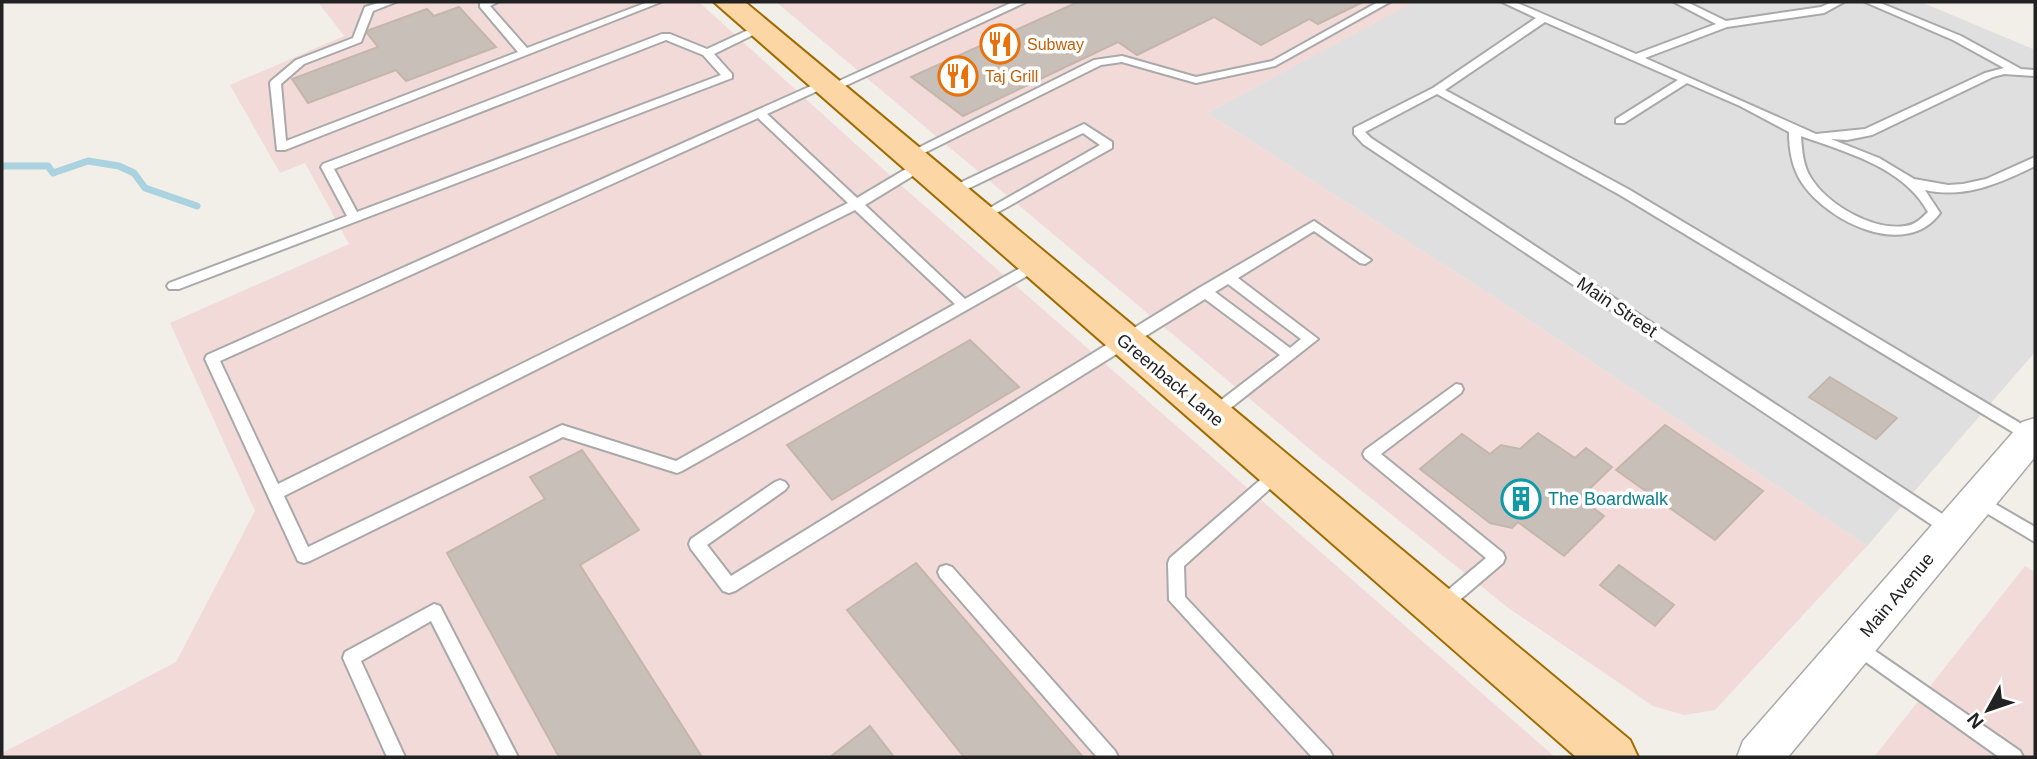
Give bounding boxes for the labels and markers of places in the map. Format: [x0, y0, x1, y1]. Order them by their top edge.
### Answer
restaurant icon: Subway [979, 23, 1021, 65]
place label: Subway [1027, 36, 1084, 53]
restaurant icon: Taj Grill [937, 55, 979, 97]
place label: Taj Grill [985, 68, 1038, 85]
building icon: The Boardwalk [1500, 478, 1542, 520]
place label: The Boardwalk [1548, 489, 1669, 509]

